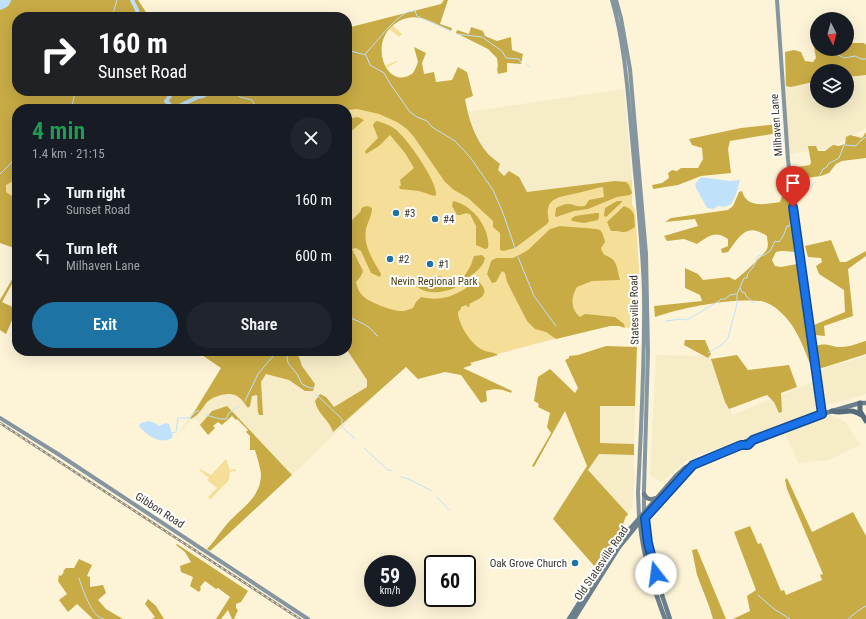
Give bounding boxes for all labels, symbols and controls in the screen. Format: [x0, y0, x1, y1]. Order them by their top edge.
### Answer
north arrow [810, 12, 854, 56]
map controls [810, 12, 854, 108]
text: 160 m [98, 27, 168, 60]
icon: right [32, 28, 84, 80]
text: Sunset Road [98, 61, 187, 82]
button: layers [810, 64, 854, 108]
street label: Milhaven Lane [768, 93, 785, 157]
text: 4 min [32, 117, 85, 145]
button: close [290, 117, 332, 159]
text: 1.4 km · 21:15 [32, 146, 105, 161]
pin [776, 166, 810, 207]
icon: arrive [782, 172, 804, 194]
text: Turn right [66, 184, 125, 202]
icon: right [32, 189, 54, 211]
text: 160 m [295, 191, 332, 209]
text: Sunset Road [66, 202, 130, 217]
place label: #3 [404, 207, 415, 220]
marker: #3 [391, 208, 401, 218]
place label: #4 [443, 213, 455, 226]
marker: #4 [430, 214, 440, 224]
text: Turn left [66, 240, 117, 258]
icon: left [32, 245, 54, 267]
text: 600 m [295, 247, 332, 265]
place label: #2 [398, 253, 409, 266]
marker: #2 [385, 254, 395, 264]
text: Milhaven Lane [66, 258, 140, 273]
place label: #1 [438, 258, 449, 271]
marker: #1 [425, 259, 435, 269]
park label: Nevin Regional Park [391, 275, 477, 288]
street label: Statesville Road [627, 275, 642, 345]
button: Exit [32, 302, 178, 348]
button: Share [186, 302, 332, 348]
street label: Gibbon Road [133, 490, 186, 531]
street label: Old Statesville Road [572, 524, 631, 603]
position arrow [635, 553, 677, 595]
speed limit sign: 60 [424, 555, 476, 607]
place label: Oak Grove Church [490, 557, 567, 570]
marker: Oak Grove Church [570, 558, 580, 568]
text: 59 [380, 564, 400, 588]
text: km/h [380, 585, 400, 596]

